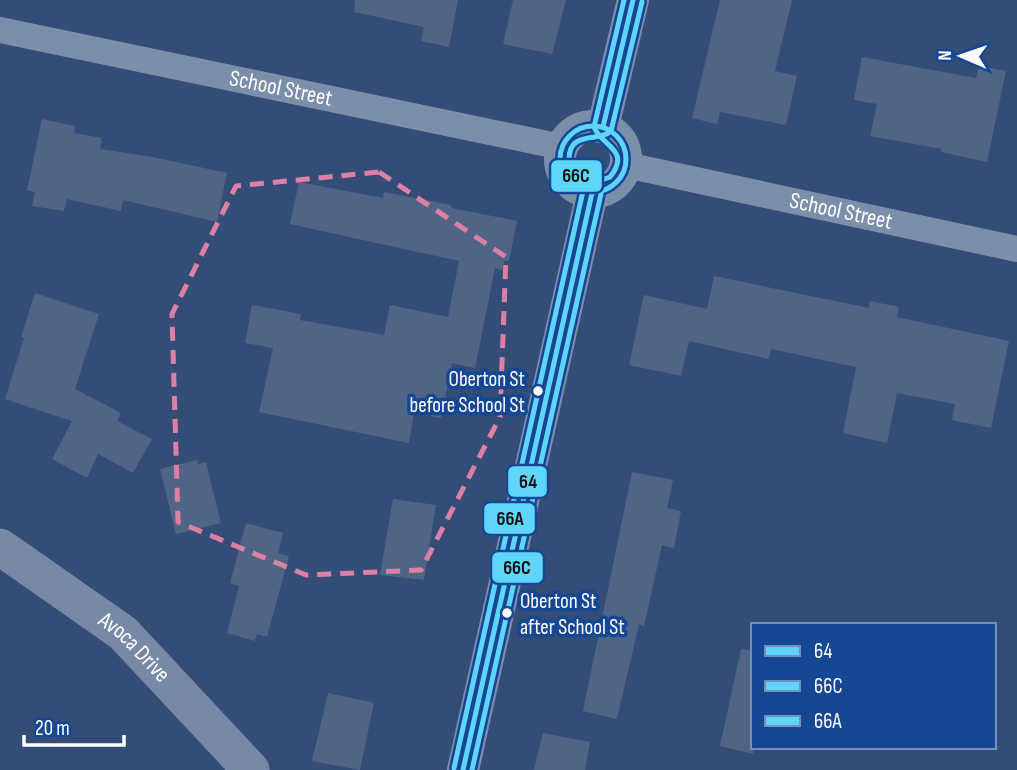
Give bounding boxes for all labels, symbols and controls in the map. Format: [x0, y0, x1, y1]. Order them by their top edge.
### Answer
north arrow [926, 21, 996, 91]
text: N [934, 50, 957, 61]
street label: School Street [227, 64, 335, 113]
line badge: 66C [550, 159, 603, 193]
text: 66C [562, 165, 590, 188]
street label: School Street [787, 187, 895, 236]
place label: Oberton St before School St [410, 367, 525, 418]
marker: Oberton St before School St [531, 384, 545, 398]
line badge: 64 [507, 465, 548, 498]
text: 64 [519, 471, 537, 494]
line badge: 66A [483, 502, 536, 535]
text: 66A [497, 508, 524, 531]
line badge: 66C [491, 551, 544, 584]
text: 66C [503, 557, 531, 580]
place label: Oberton St after School St [520, 589, 625, 640]
street label: Avoca Drive [92, 606, 176, 688]
marker: Oberton St after School St [500, 606, 514, 620]
legend [751, 623, 996, 749]
text: 64 [814, 639, 833, 664]
text: 66C [814, 674, 843, 699]
scale bar [24, 704, 124, 748]
text: 66A [814, 709, 842, 734]
text: 20 m [35, 716, 70, 741]

